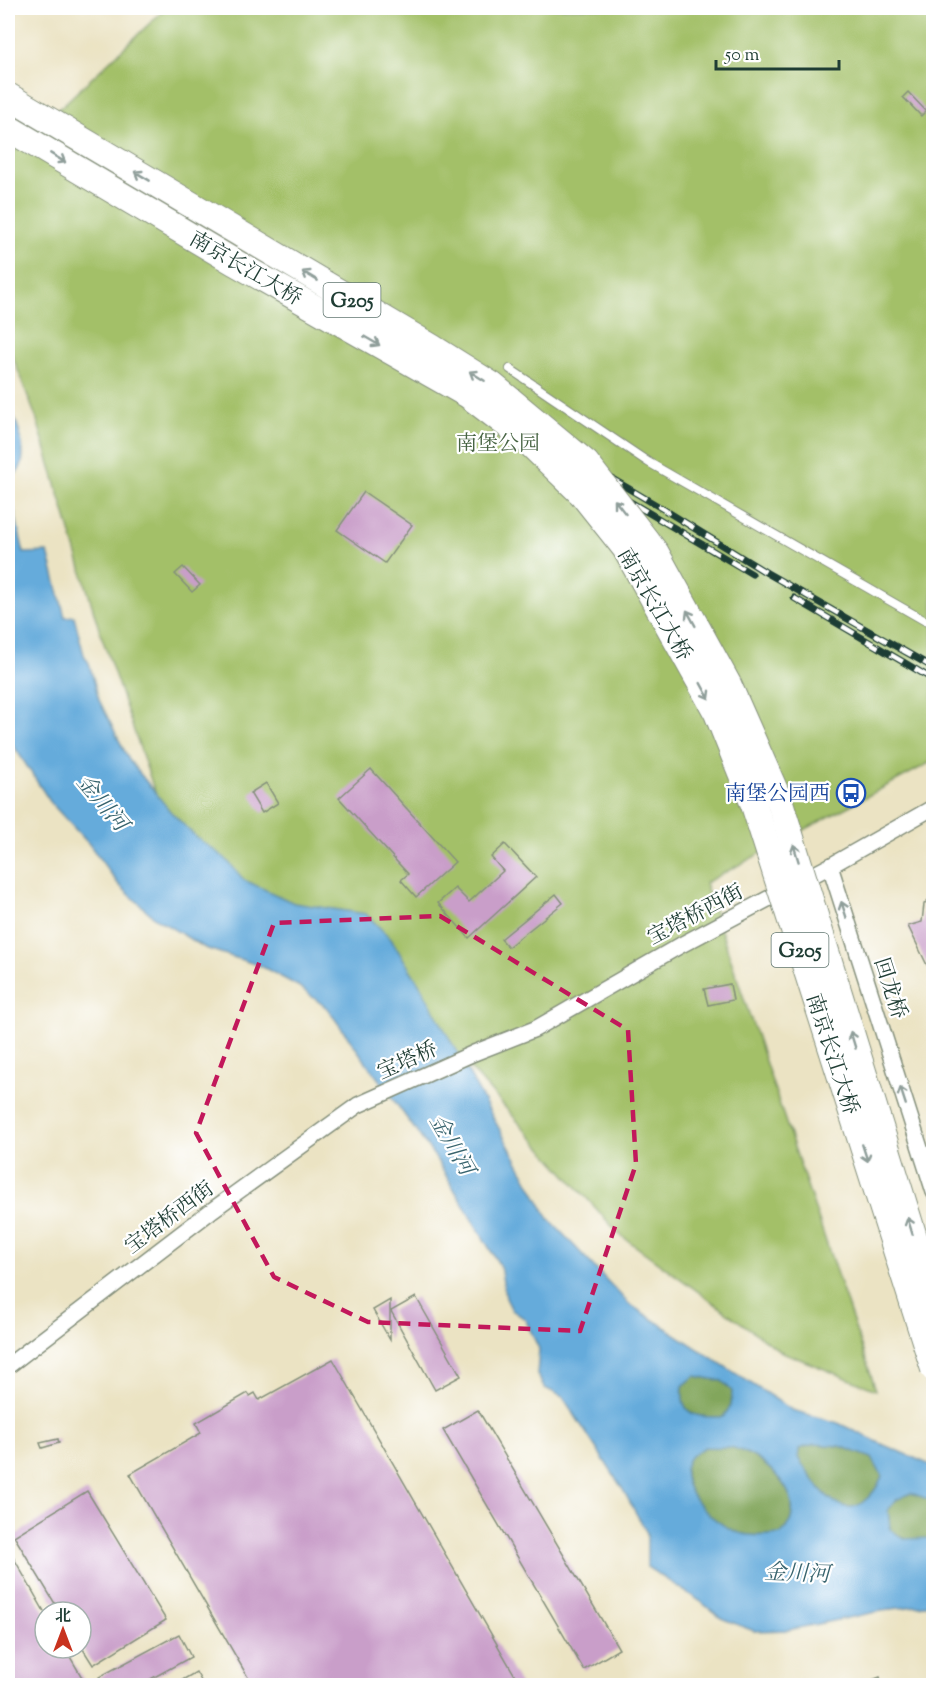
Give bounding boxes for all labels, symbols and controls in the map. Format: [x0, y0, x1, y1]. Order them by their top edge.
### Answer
scale bar [716, 33, 839, 71]
text: 50 m [724, 43, 760, 69]
one-way arrow [49, 152, 66, 164]
one-way arrow [134, 170, 151, 182]
street label: 南京长江大桥 [183, 225, 307, 314]
one-way arrow [302, 269, 319, 281]
road number: G205 [324, 283, 380, 317]
one-way arrow [363, 335, 380, 347]
one-way arrow [469, 370, 486, 382]
park label: 南堡公园 [456, 430, 540, 460]
one-way arrow [613, 499, 626, 515]
street label: 南京长江大桥 [609, 543, 698, 667]
one-way arrow [685, 610, 696, 628]
one-way arrow [699, 682, 711, 699]
water label: 金川河 [67, 768, 137, 843]
bus stop icon: 南堡公园西 [835, 777, 867, 809]
place label: 南堡公园西 [725, 780, 830, 810]
one-way arrow [790, 844, 801, 863]
street label: 宝塔桥西街 [643, 878, 749, 954]
one-way arrow [838, 901, 849, 920]
road number: G205 [772, 933, 828, 967]
street label: 回龙桥 [865, 954, 913, 1023]
street label: 南京长江大桥 [797, 990, 865, 1119]
one-way arrow [847, 1031, 858, 1050]
street label: 宝塔桥 [373, 1035, 443, 1088]
one-way arrow [897, 1087, 908, 1106]
water label: 金川河 [420, 1109, 483, 1186]
one-way arrow [860, 1143, 871, 1162]
street label: 宝塔桥西街 [119, 1175, 221, 1262]
one-way arrow [904, 1217, 915, 1236]
water label: 金川河 [763, 1558, 834, 1592]
north arrow [33, 1600, 93, 1660]
text: 北 [55, 1606, 71, 1629]

